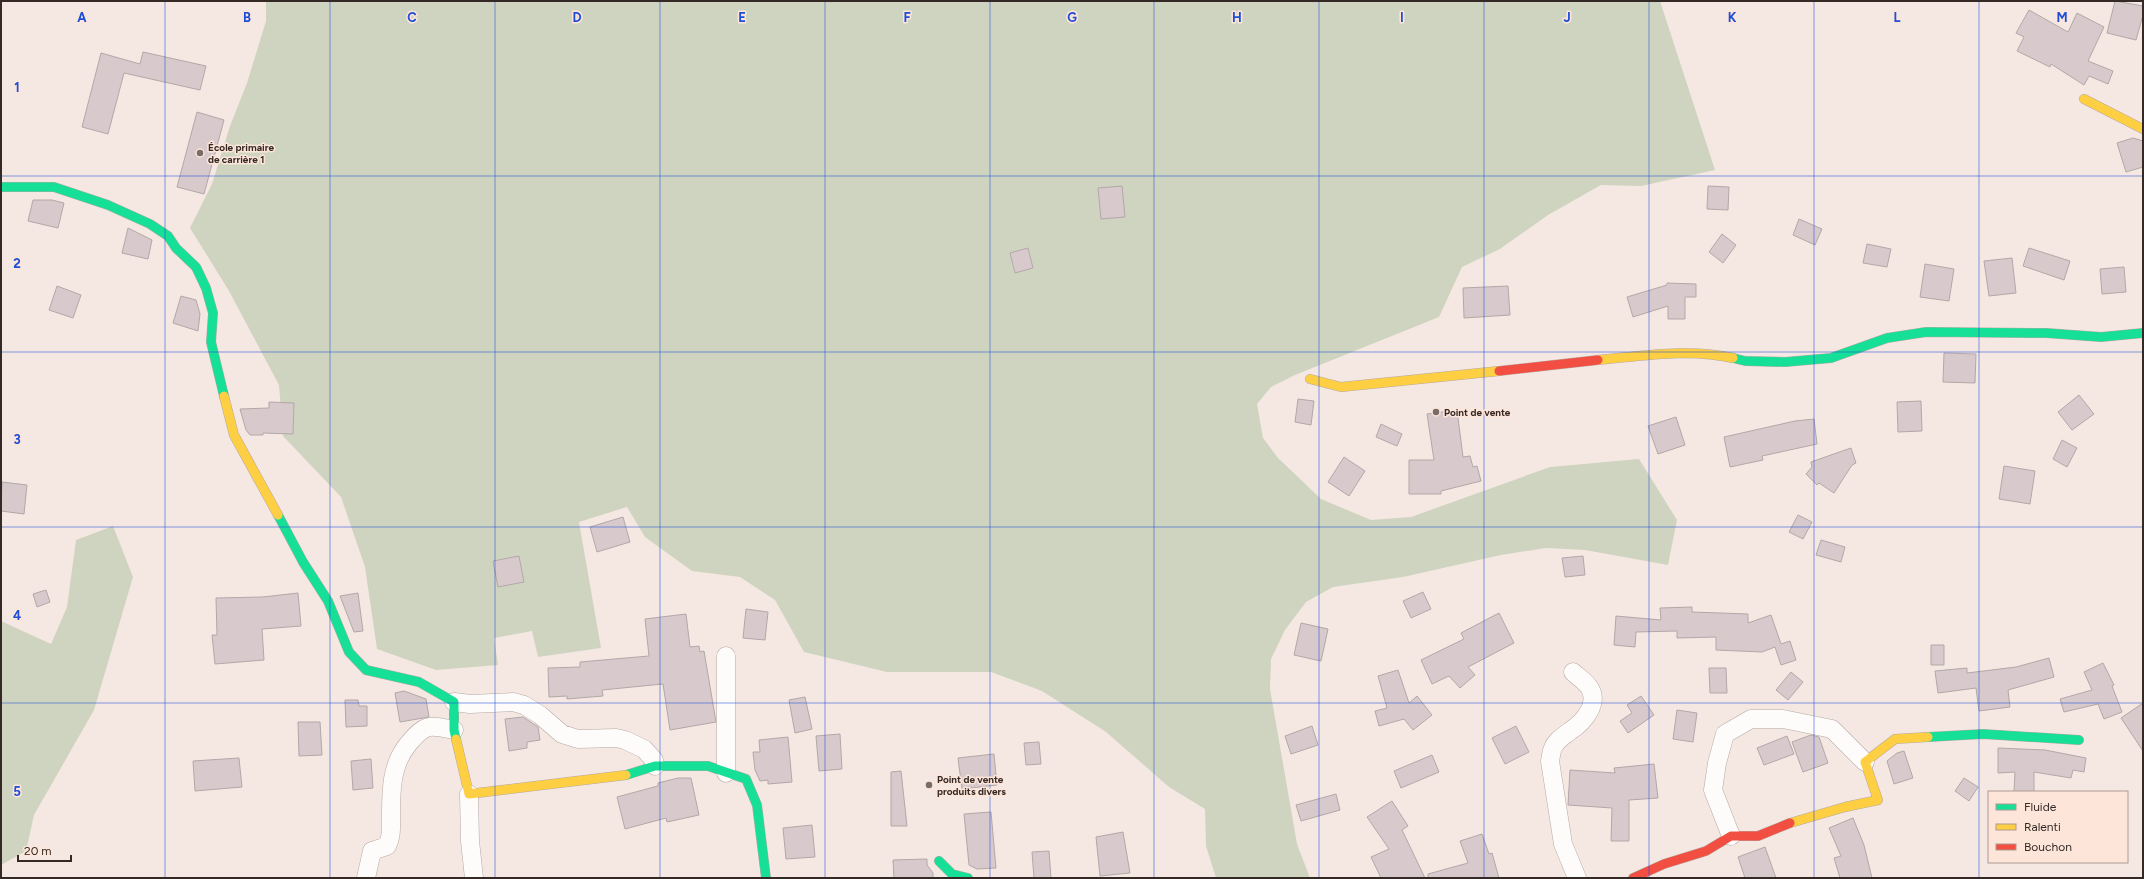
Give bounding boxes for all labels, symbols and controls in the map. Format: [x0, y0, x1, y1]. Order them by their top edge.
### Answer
text: A [77, 10, 87, 25]
text: B [243, 10, 251, 25]
text: C [407, 10, 417, 25]
text: D [572, 10, 582, 25]
text: E [738, 10, 746, 25]
text: F [903, 10, 911, 25]
text: G [1067, 10, 1077, 25]
text: H [1232, 10, 1242, 25]
text: I [1400, 10, 1404, 25]
text: J [1563, 10, 1571, 25]
text: K [1728, 10, 1737, 25]
text: L [1894, 10, 1901, 25]
text: M [2056, 10, 2068, 25]
text: 1 [14, 80, 20, 95]
place label: École primaire de carrière 1 [208, 141, 274, 166]
marker: École primaire de carrière 1 [195, 148, 205, 158]
text: 2 [13, 256, 21, 271]
place label: Point de vente [1444, 406, 1511, 419]
marker: Point de vente [1431, 407, 1441, 417]
text: 3 [13, 432, 21, 447]
text: 4 [13, 608, 21, 623]
place label: Point de vente produits divers [937, 773, 1006, 798]
marker: Point de vente produits divers [924, 780, 934, 790]
text: 5 [13, 784, 21, 799]
legend [1988, 791, 2128, 863]
text: Fluide [2024, 800, 2057, 814]
text: Ralenti [2024, 820, 2061, 834]
scale bar [18, 837, 71, 863]
text: Bouchon [2024, 840, 2072, 854]
text: 20 m [24, 844, 52, 858]

